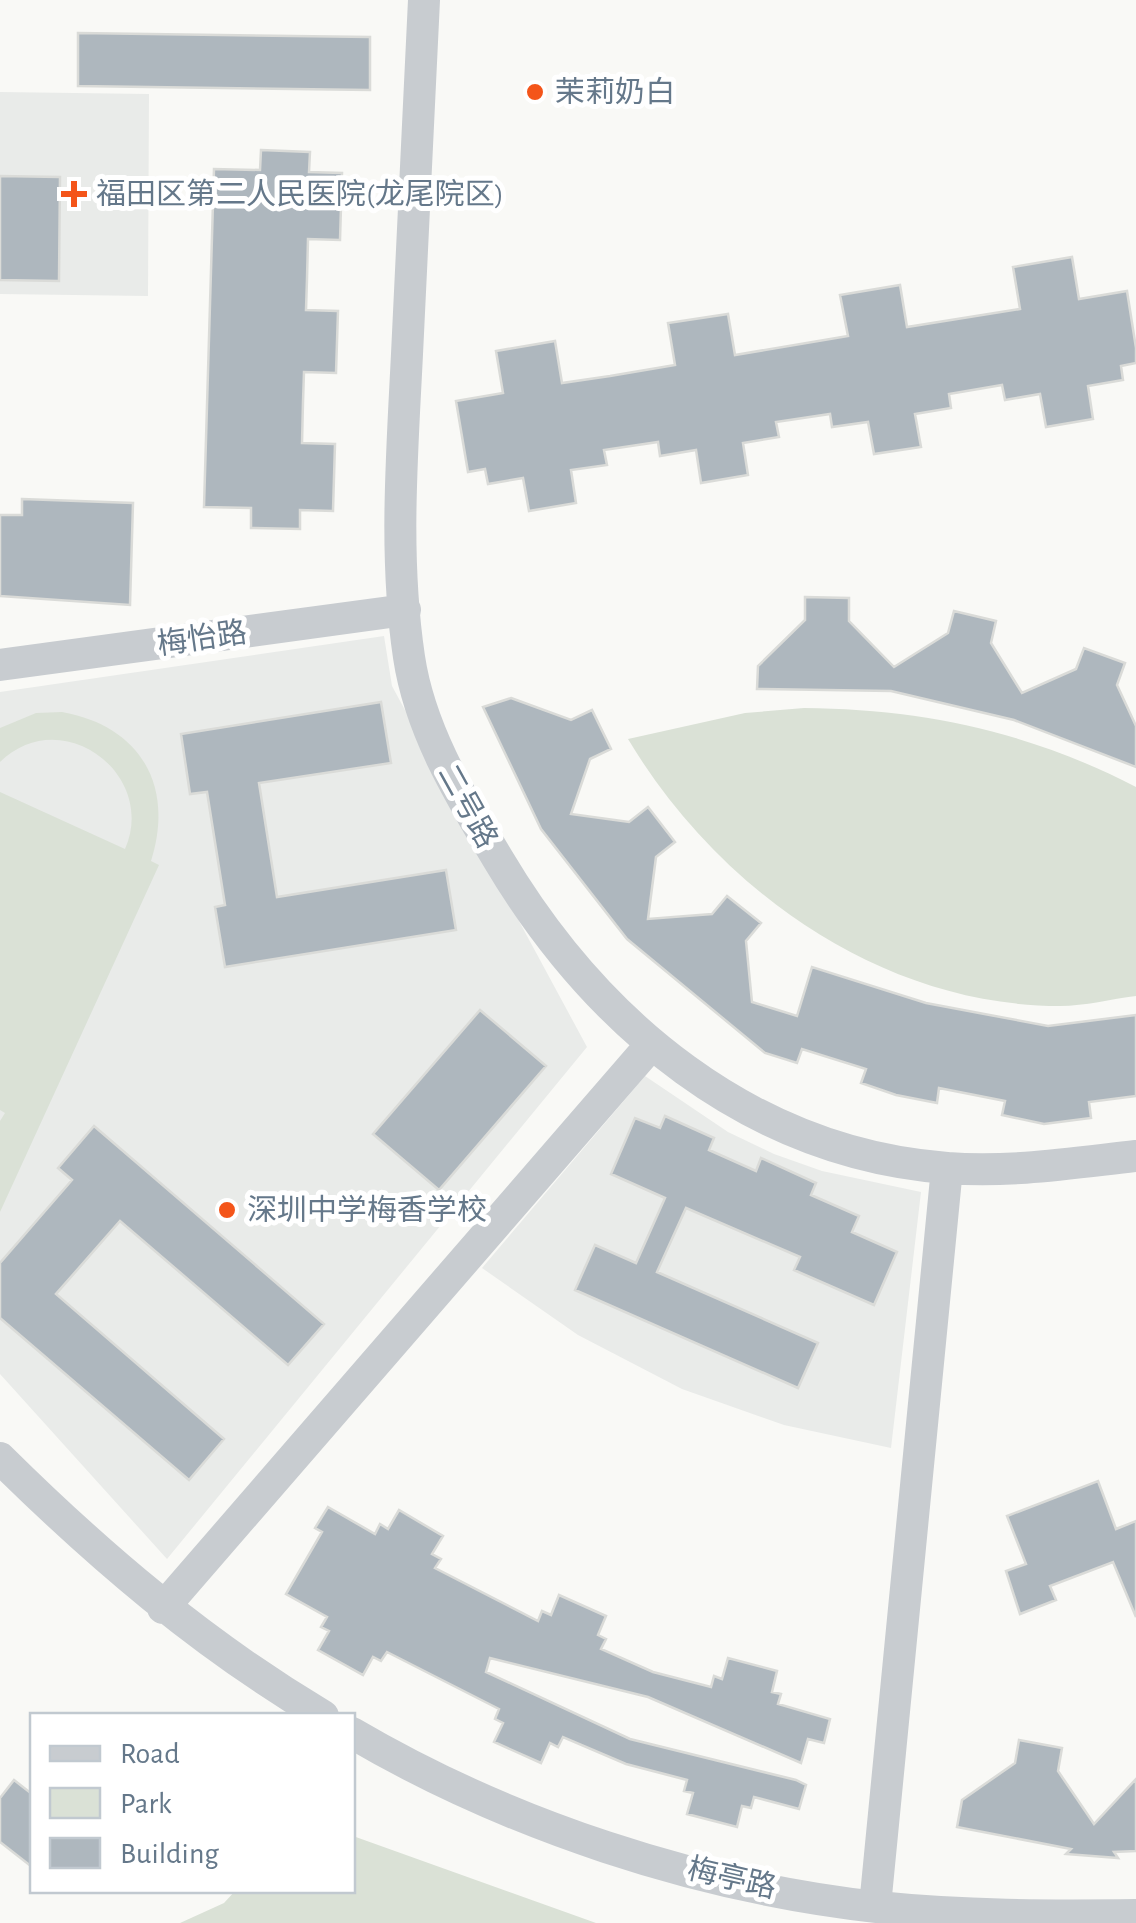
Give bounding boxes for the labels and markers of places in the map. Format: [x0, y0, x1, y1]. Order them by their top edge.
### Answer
place label: 茉莉奶白 [555, 76, 675, 108]
marker: 茉莉奶白 [524, 81, 546, 103]
place label: 福田区第二人民医院(龙尾院区) [96, 178, 504, 210]
marker: 福田区第二人民医院(龙尾院区) [61, 181, 87, 207]
place label: 深圳中学梅香学校 [247, 1194, 487, 1226]
marker: 深圳中学梅香学校 [216, 1199, 238, 1221]

